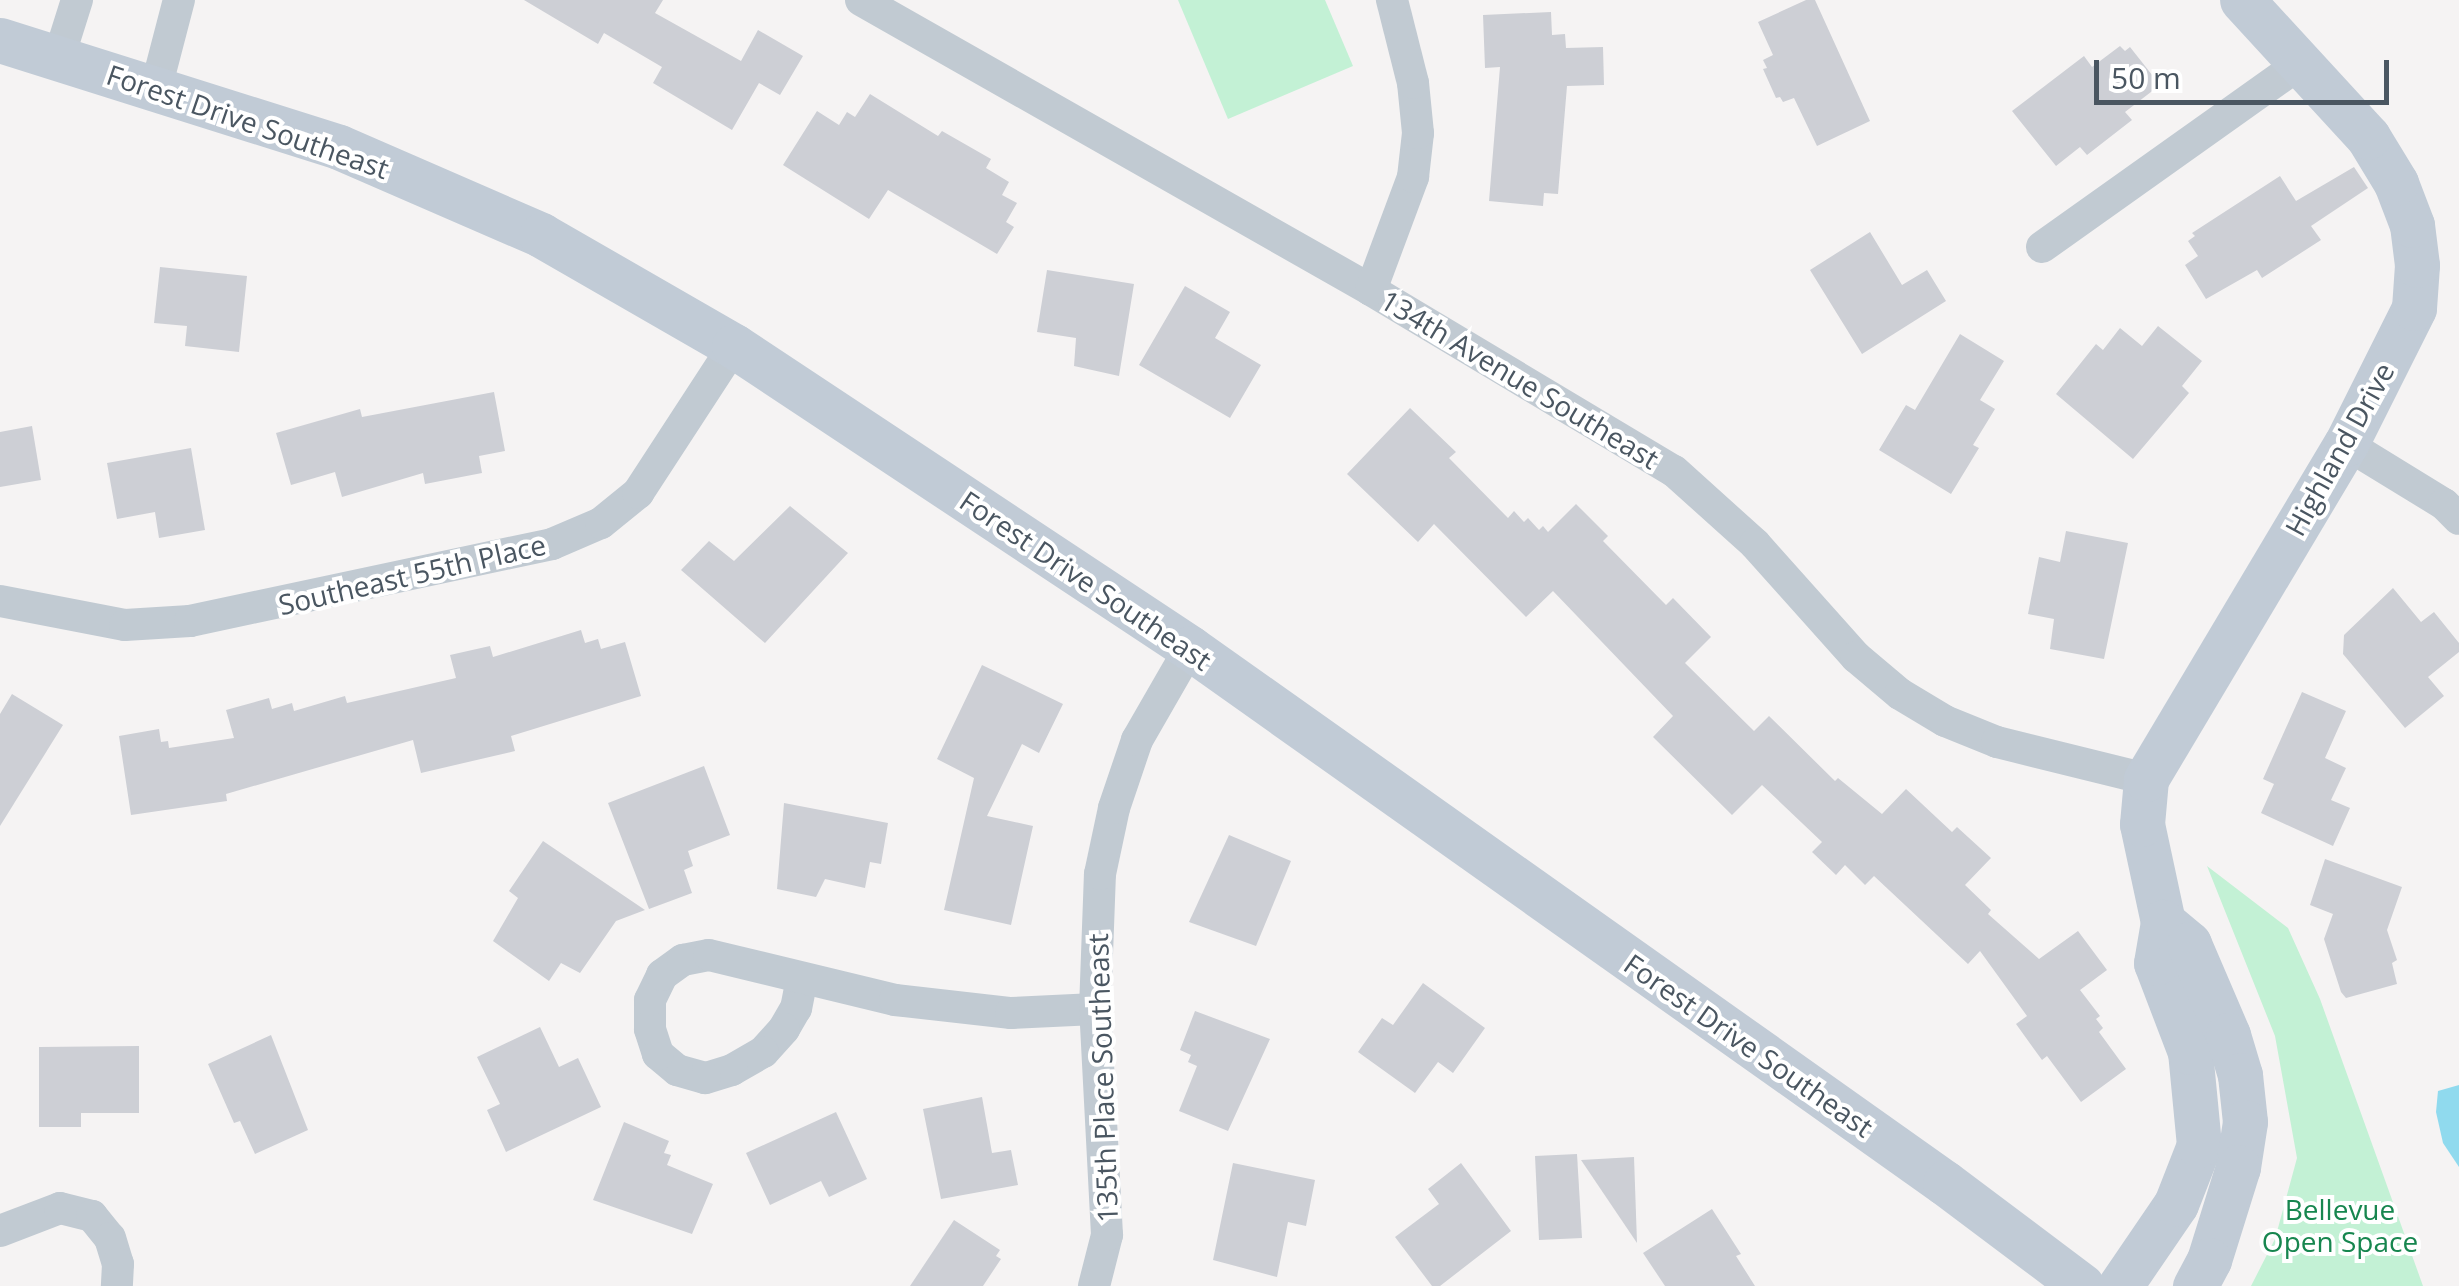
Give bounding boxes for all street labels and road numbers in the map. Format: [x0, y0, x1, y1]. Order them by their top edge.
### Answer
street label: Forest Drive Southeast [103, 57, 393, 185]
street label: 134th Avenue Southeast [1375, 283, 1665, 475]
street label: Highland Drive [2278, 357, 2400, 541]
street label: Forest Drive Southeast [954, 483, 1218, 677]
street label: Southeast 55th Place [275, 527, 549, 621]
street label: 135th Place Southeast [1080, 933, 1124, 1223]
street label: Forest Drive Southeast [1618, 946, 1880, 1144]

